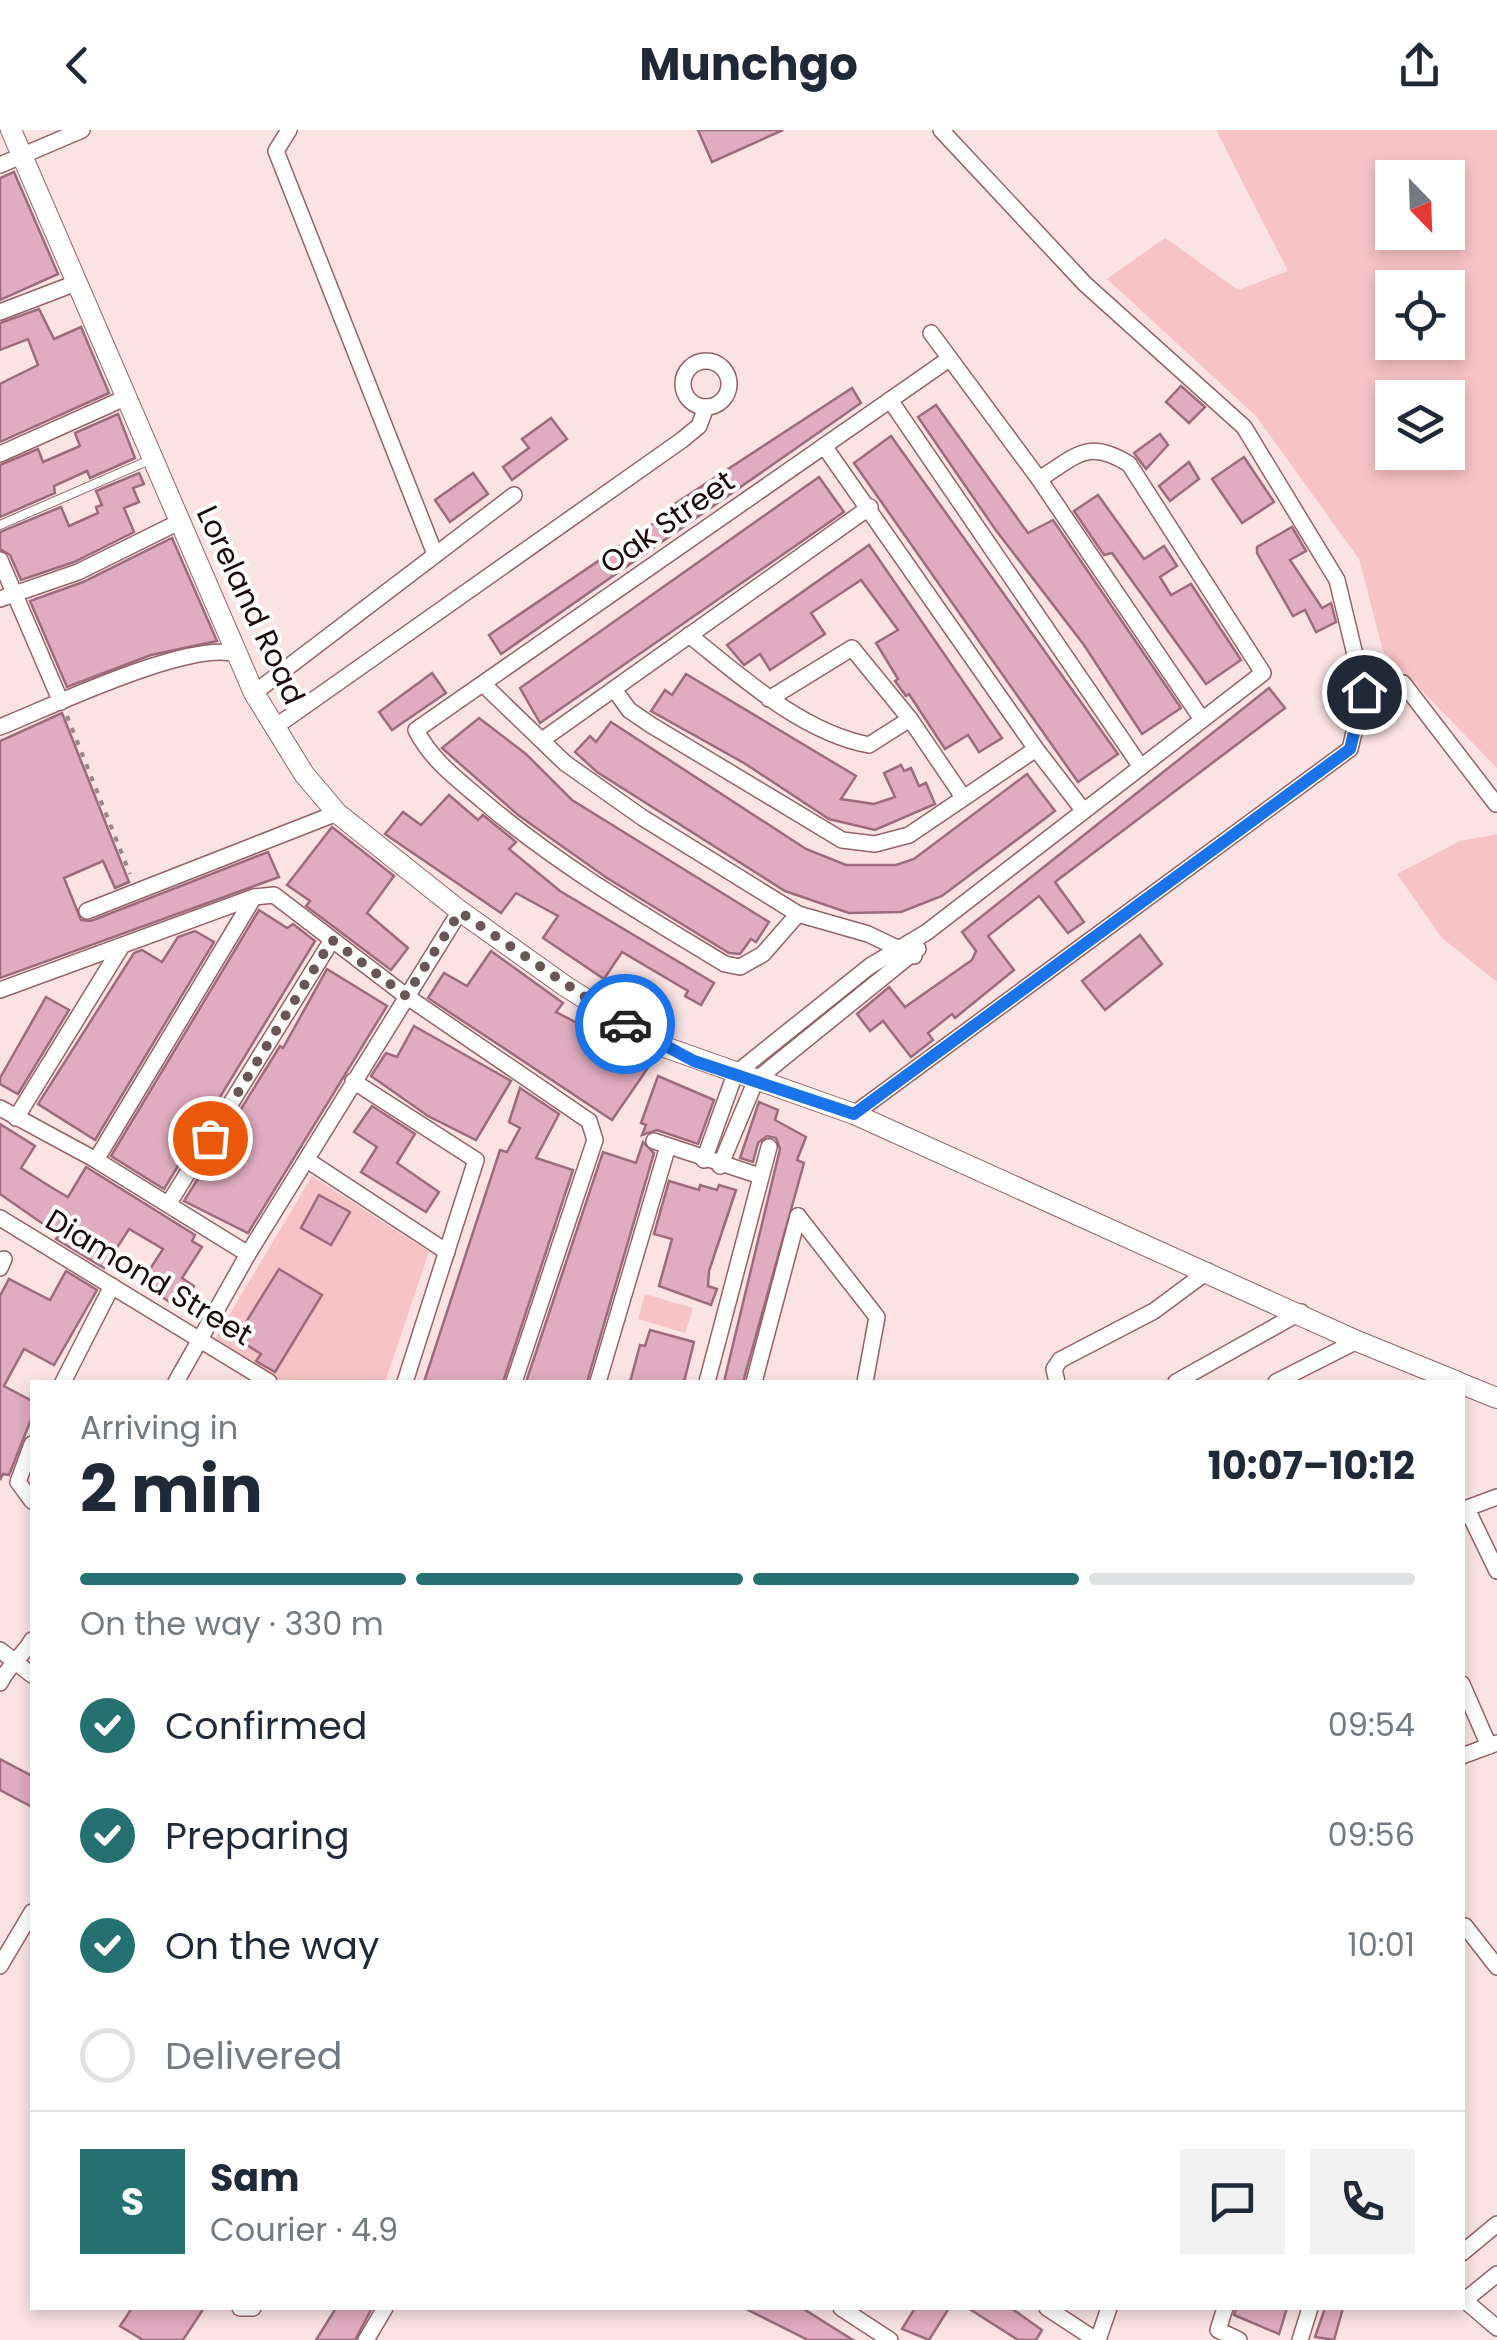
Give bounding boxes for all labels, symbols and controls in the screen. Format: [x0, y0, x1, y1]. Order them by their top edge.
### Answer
text: Munchgo [639, 33, 858, 96]
icon: back [50, 38, 105, 93]
icon: share [1392, 38, 1447, 93]
north arrow [1375, 160, 1465, 250]
map controls [1375, 160, 1465, 470]
button: locate [1375, 270, 1465, 360]
button: layers [1375, 380, 1465, 470]
street label: Oak Street [591, 460, 743, 584]
street label: Loreland Road [186, 498, 316, 712]
pin [1322, 650, 1407, 735]
icon: home [1337, 665, 1392, 720]
courier [575, 974, 675, 1074]
icon: car [598, 997, 653, 1052]
pin [168, 1096, 253, 1181]
icon: bag [183, 1111, 238, 1166]
street label: Diamond Street [38, 1198, 260, 1356]
text: Arriving in [80, 1405, 238, 1450]
text: 10:07–10:12 [1208, 1439, 1415, 1492]
text: 2 min [80, 1444, 263, 1535]
text: On the way · 330 m [80, 1601, 384, 1646]
icon: check [80, 1698, 135, 1753]
text: Confirmed [165, 1699, 367, 1752]
text: 09:54 [1328, 1702, 1415, 1747]
icon: check [80, 1808, 135, 1863]
text: Preparing [165, 1809, 350, 1862]
text: 09:56 [1328, 1812, 1415, 1857]
icon: check [80, 1918, 135, 1973]
text: On the way [165, 1919, 379, 1972]
text: 10:01 [1348, 1922, 1415, 1967]
text: Delivered [165, 2029, 342, 2082]
button: chat [1180, 2149, 1285, 2254]
button: phone [1310, 2149, 1415, 2254]
text: Sam [210, 2151, 299, 2204]
text: S [121, 2175, 144, 2228]
text: Courier · 4.9 [210, 2207, 398, 2252]

